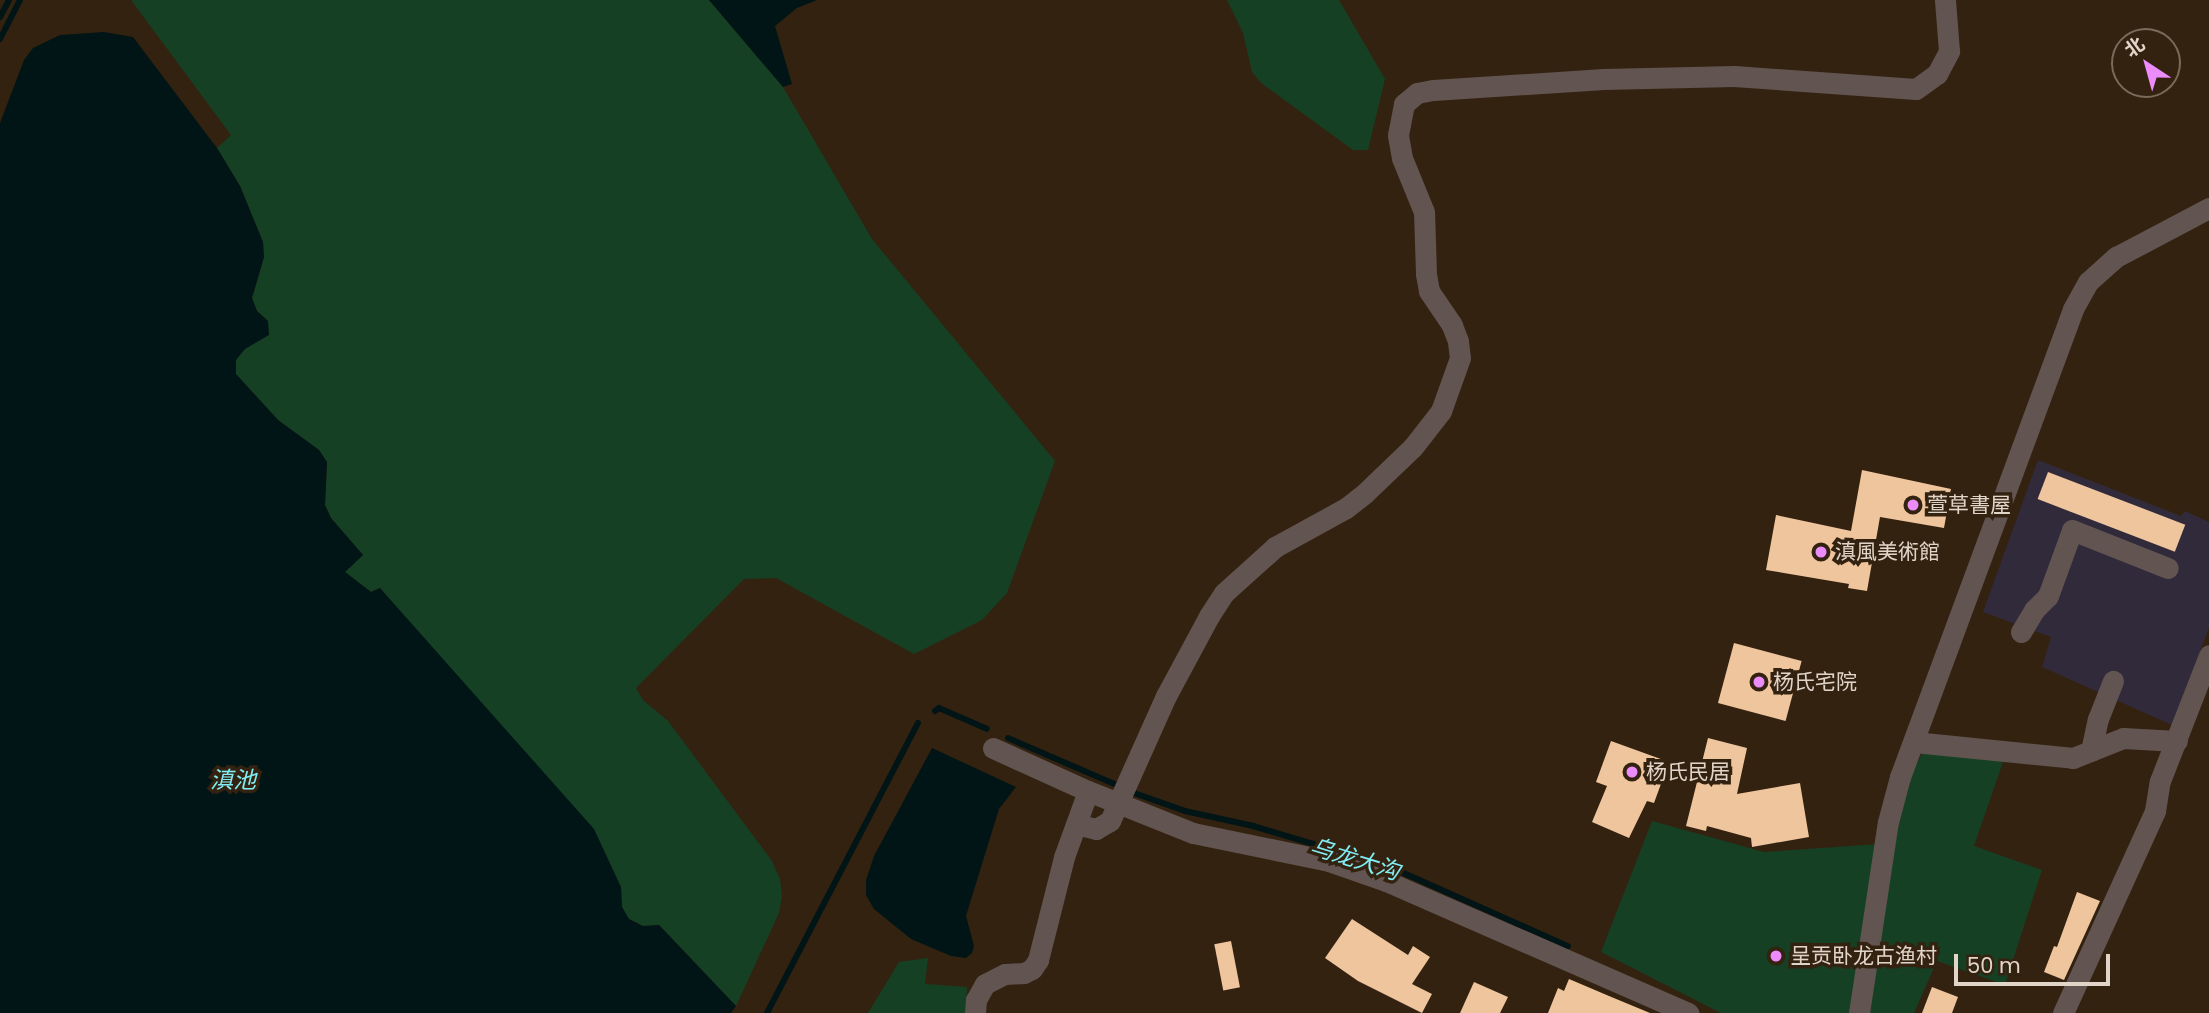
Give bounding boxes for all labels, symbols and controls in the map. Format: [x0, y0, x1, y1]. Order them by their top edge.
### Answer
north arrow [2111, 28, 2181, 98]
text: 北 [2119, 31, 2150, 64]
place label: 萱草書屋 [1927, 492, 2011, 518]
marker: 萱草書屋 [1905, 497, 1921, 513]
place label: 滇風美術館 [1835, 539, 1940, 565]
marker: 滇風美術館 [1813, 544, 1829, 560]
place label: 杨氏宅院 [1773, 669, 1857, 695]
marker: 杨氏宅院 [1751, 674, 1767, 690]
place label: 杨氏民居 [1646, 759, 1730, 785]
marker: 杨氏民居 [1624, 764, 1640, 780]
water label: 滇池 [210, 766, 256, 794]
water label: 乌龙大沟 [1307, 832, 1403, 886]
scale bar [1957, 940, 2113, 984]
place label: 呈贡卧龙古渔村 [1790, 943, 1937, 969]
marker: 呈贡卧龙古渔村 [1768, 948, 1784, 964]
text: 50 m [1967, 951, 2021, 980]

